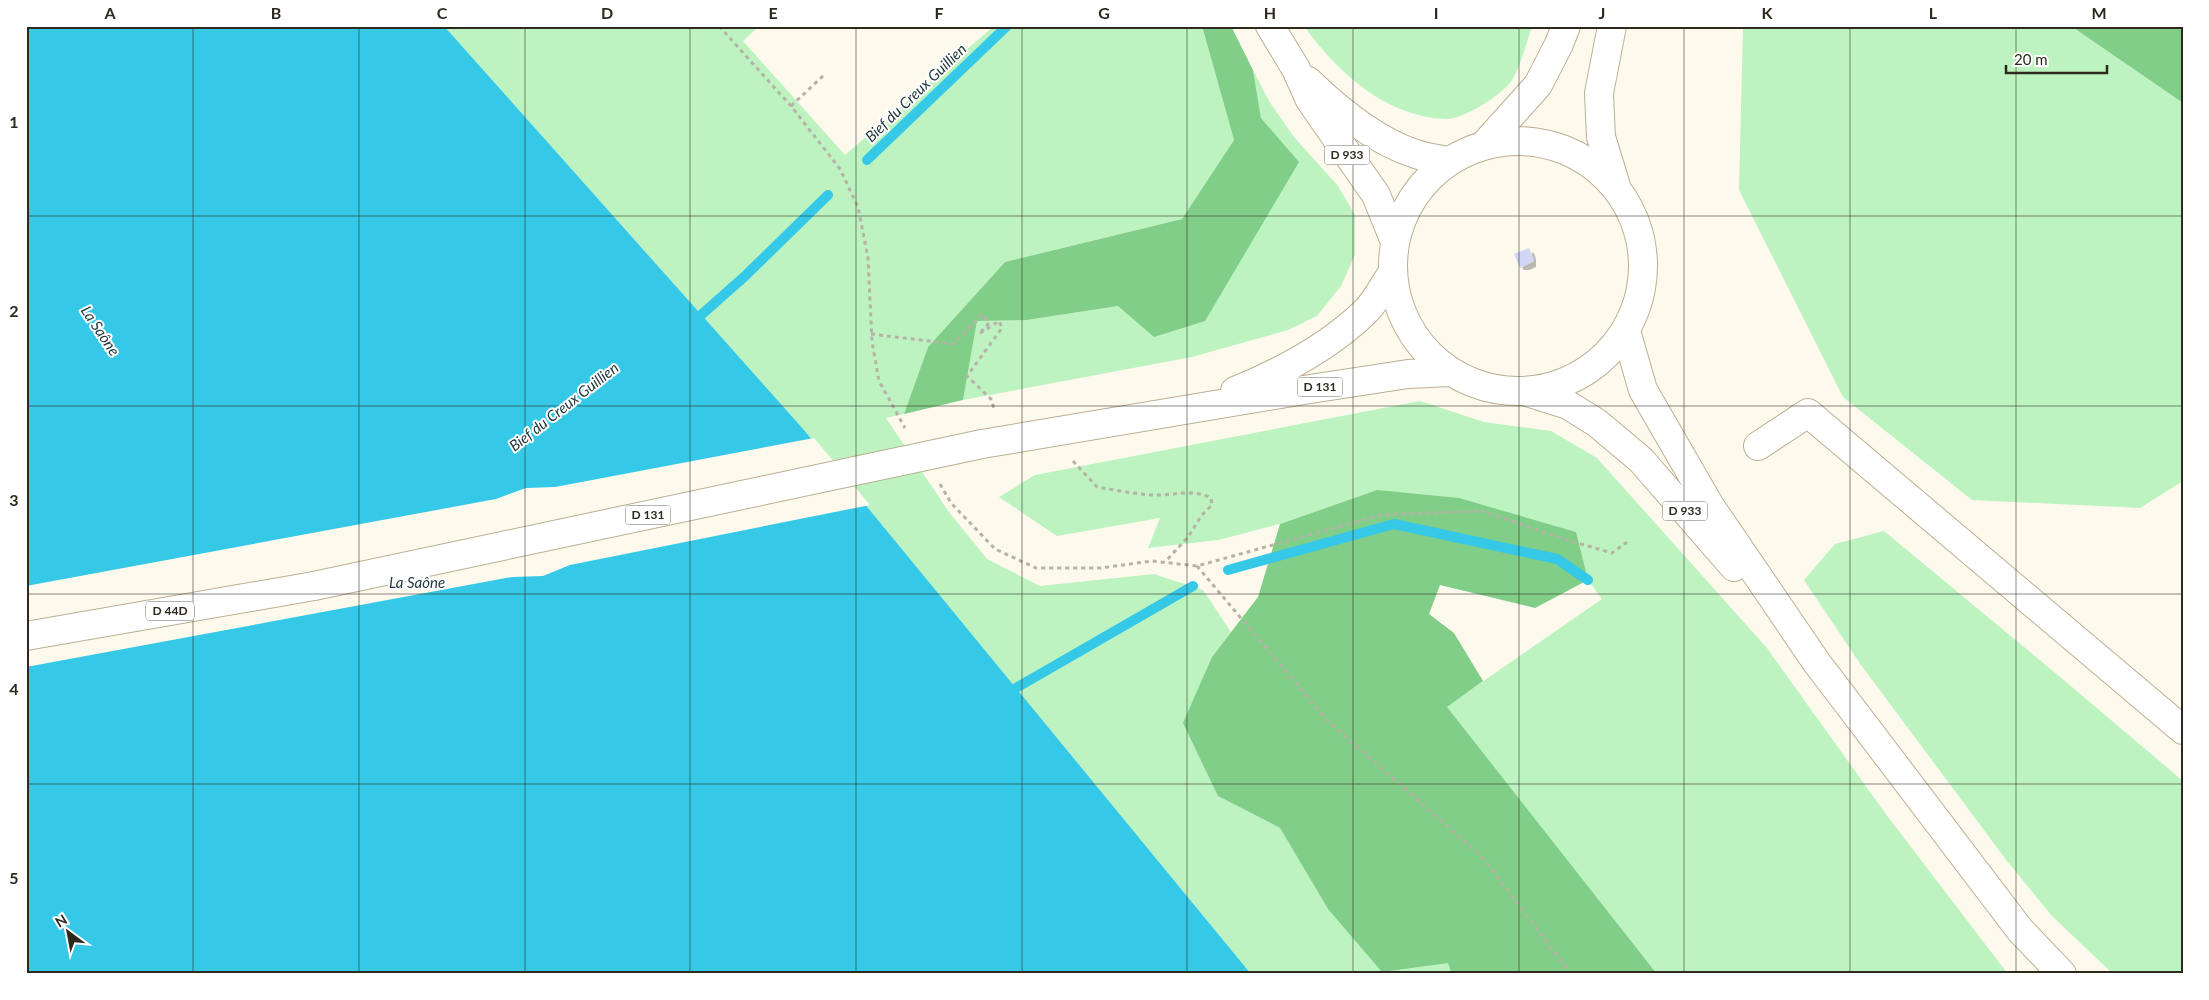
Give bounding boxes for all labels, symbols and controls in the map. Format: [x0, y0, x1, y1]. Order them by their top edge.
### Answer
text: A [103, 3, 116, 22]
text: B [271, 3, 281, 22]
text: C [437, 3, 448, 22]
text: D [601, 3, 613, 22]
text: E [768, 3, 778, 22]
text: F [934, 3, 944, 22]
text: G [1098, 3, 1110, 22]
text: H [1264, 3, 1276, 22]
text: I [1434, 3, 1438, 22]
text: J [1599, 3, 1605, 22]
text: K [1762, 3, 1774, 22]
text: L [1929, 3, 1938, 22]
text: M [2091, 3, 2107, 22]
water label: Bief du Creux Guillien [861, 39, 970, 145]
scale bar [2006, 42, 2108, 74]
text: 20 m [2014, 50, 2048, 68]
text: 1 [9, 112, 19, 131]
road number: D 933 [1324, 146, 1370, 164]
text: 2 [9, 301, 19, 320]
water label: La Saône [78, 302, 124, 359]
water label: Bief du Creux Guillien [505, 358, 622, 454]
road number: D 131 [1298, 378, 1342, 397]
text: 3 [9, 490, 19, 509]
road number: D 933 [1662, 502, 1708, 520]
road number: D 131 [626, 506, 670, 524]
water label: La Saône [389, 573, 445, 591]
road number: D 44D [146, 602, 194, 620]
text: 4 [9, 679, 19, 698]
text: 5 [9, 868, 19, 887]
north arrow [42, 908, 92, 958]
text: N [52, 910, 70, 931]

